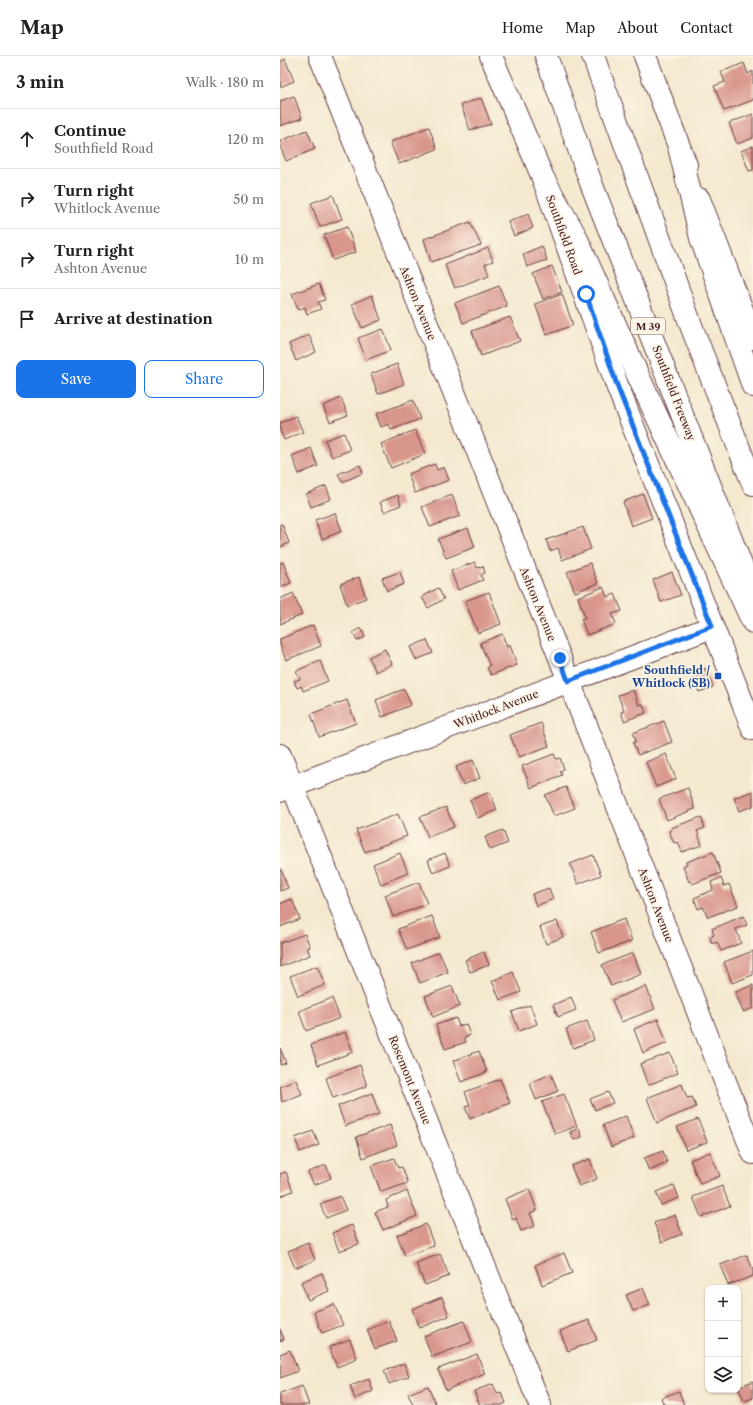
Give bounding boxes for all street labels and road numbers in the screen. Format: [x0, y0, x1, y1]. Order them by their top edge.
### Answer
street label: Southfield Road [543, 193, 585, 277]
street label: Ashton Avenue [396, 263, 439, 342]
road number: M 39 [631, 318, 665, 334]
street label: Southfield Freeway [649, 343, 699, 444]
street label: Ashton Avenue [516, 564, 559, 643]
street label: Whitlock Avenue [451, 686, 541, 732]
street label: Ashton Avenue [635, 865, 677, 944]
street label: Rosemont Avenue [386, 1033, 434, 1127]

